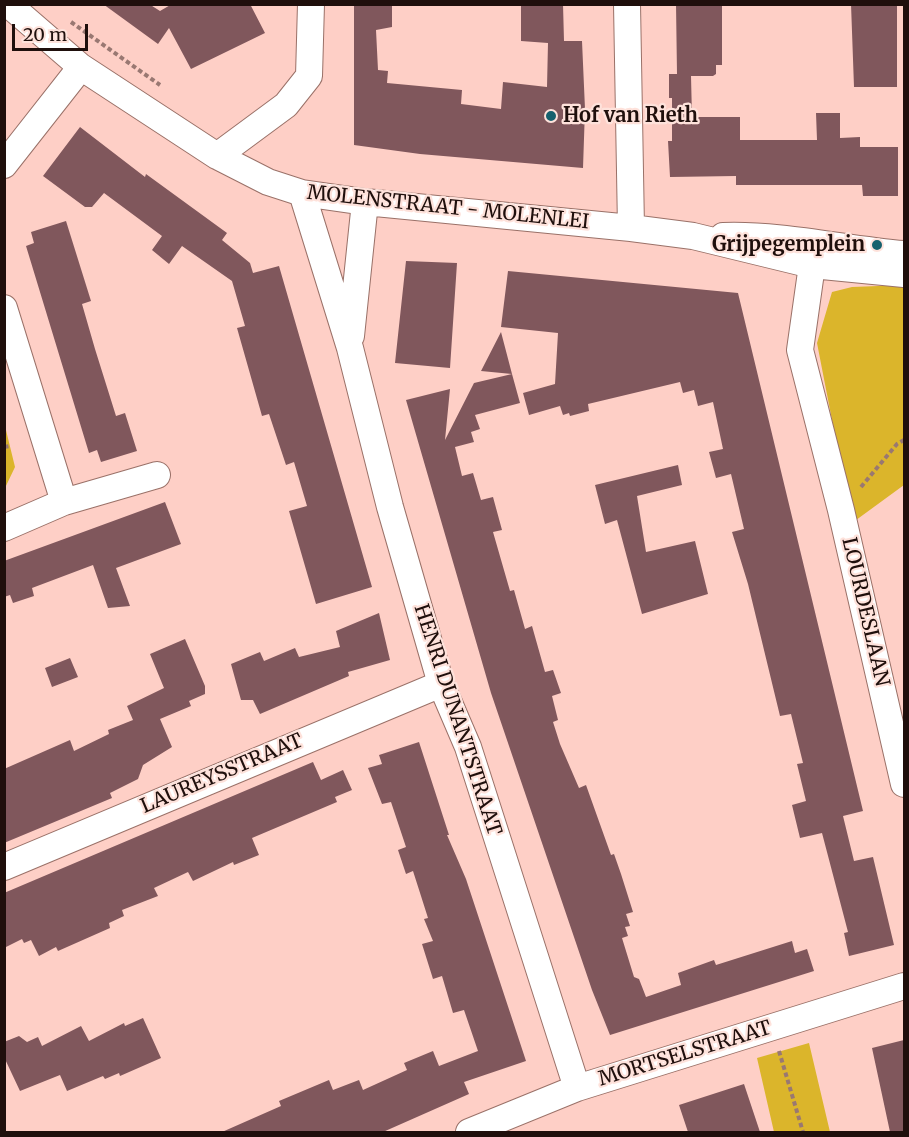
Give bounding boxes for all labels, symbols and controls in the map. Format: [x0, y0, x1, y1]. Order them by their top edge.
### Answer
scale bar [15, 12, 92, 50]
text: 20 m [23, 23, 67, 46]
place label: Hof van Rieth [563, 104, 698, 128]
marker: Hof van Rieth [544, 109, 558, 123]
street label: MOLENSTRAAT - MOLENLEI [306, 181, 590, 235]
place label: Grijpegemplein [712, 233, 865, 257]
marker: Grijpegemplein [870, 238, 884, 252]
street label: LOURDESLAAN [836, 535, 894, 689]
street label: HENRI DUNANTSTRAAT [408, 601, 506, 839]
street label: LAUREYSSTRAAT [137, 729, 307, 819]
street label: MORTSELSTRAAT [596, 1016, 774, 1092]

